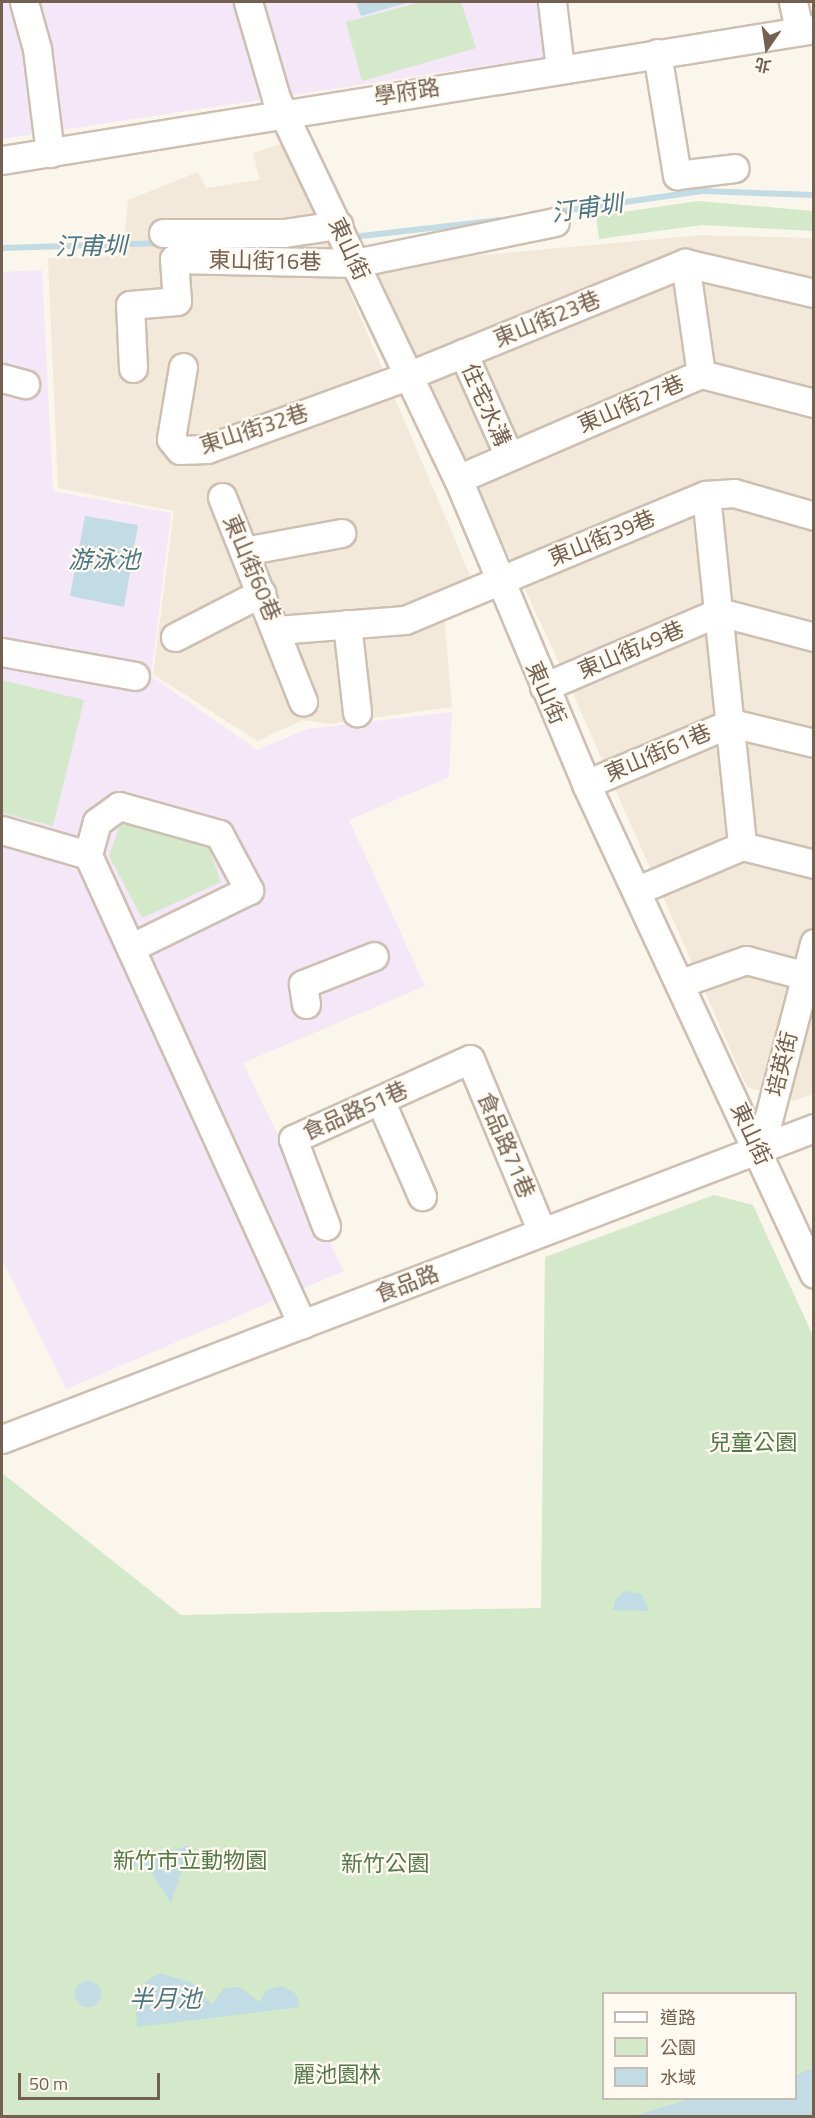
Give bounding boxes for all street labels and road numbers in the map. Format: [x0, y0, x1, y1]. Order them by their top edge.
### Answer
street label: 學府路 [372, 74, 442, 110]
street label: 東山街 [323, 214, 375, 284]
street label: 東山街16巷 [208, 247, 322, 275]
street label: 東山街23巷 [490, 286, 604, 352]
street label: 住宅水溝 [456, 359, 516, 451]
street label: 東山街27巷 [574, 370, 688, 438]
street label: 東山街32巷 [196, 399, 312, 459]
street label: 東山街39巷 [545, 505, 659, 571]
street label: 東山街60巷 [218, 511, 286, 625]
street label: 東山街49巷 [574, 616, 688, 684]
street label: 東山街 [521, 657, 571, 729]
street label: 東山街61巷 [601, 719, 715, 787]
street label: 培英街 [761, 1029, 803, 1099]
street label: 食品路51巷 [298, 1076, 412, 1146]
street label: 食品路71巷 [472, 1088, 540, 1202]
street label: 東山街 [725, 1099, 777, 1169]
street label: 食品路 [371, 1260, 443, 1308]

